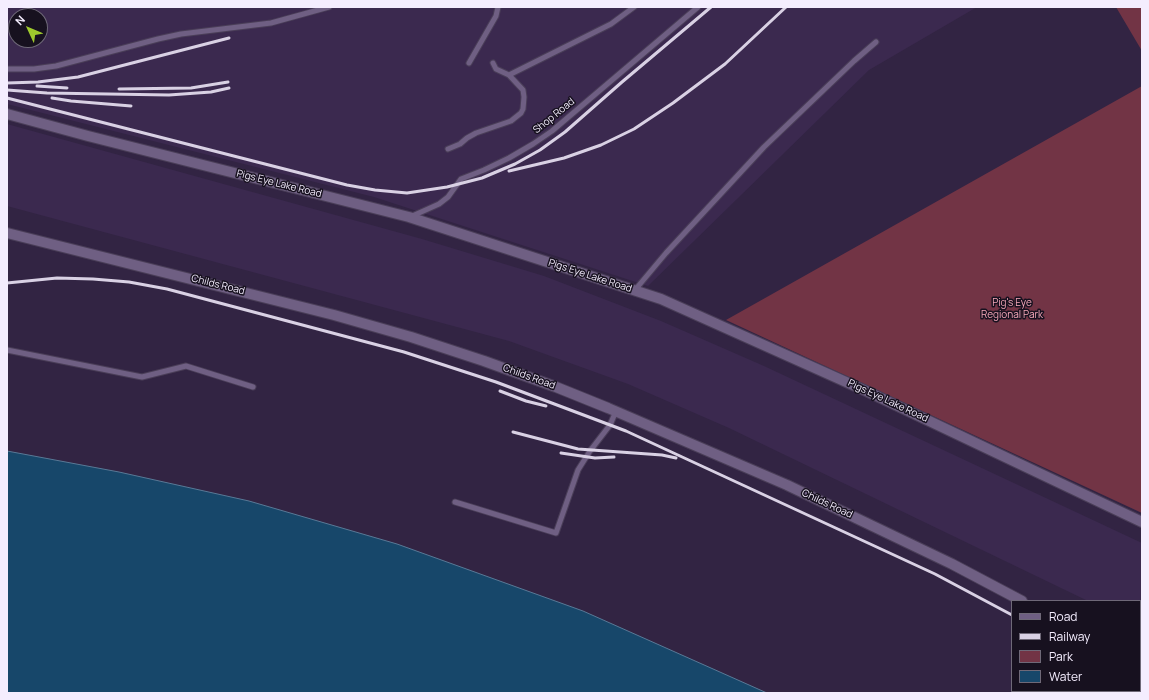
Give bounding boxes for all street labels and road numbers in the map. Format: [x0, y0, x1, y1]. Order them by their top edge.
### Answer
street label: Shop Road [531, 96, 577, 136]
street label: Pigs Eye Lake Road [235, 168, 323, 200]
street label: Pigs Eye Lake Road [547, 257, 633, 295]
street label: Childs Road [190, 273, 246, 297]
street label: Childs Road [501, 362, 557, 392]
street label: Pigs Eye Lake Road [846, 377, 930, 425]
street label: Childs Road [800, 487, 854, 521]

